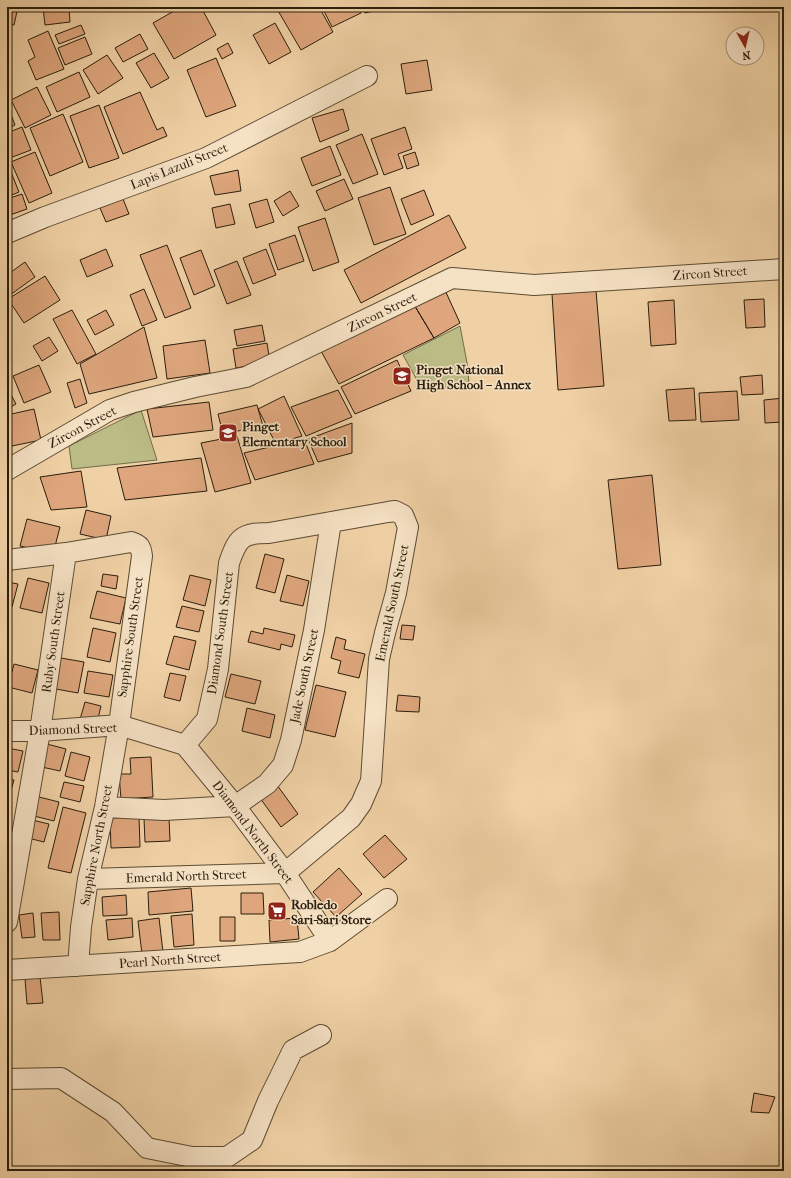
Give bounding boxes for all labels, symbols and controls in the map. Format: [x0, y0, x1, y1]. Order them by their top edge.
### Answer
north arrow [725, 26, 765, 66]
text: N [741, 48, 751, 63]
street label: Lapis Lazuli Street [128, 139, 230, 192]
street label: Zircon Street [672, 263, 748, 283]
street label: Zircon Street [345, 289, 419, 335]
place label: Pinget National High School – Annex [416, 362, 531, 393]
school or university icon: Pinget National High School – Annex [391, 365, 413, 387]
street label: Zircon Street [45, 403, 119, 451]
place label: Pinget Elementary School [242, 419, 347, 450]
school or university icon: Pinget Elementary School [217, 422, 239, 444]
street label: Emerald South Street [372, 543, 412, 663]
street label: Diamond South Street [204, 570, 236, 695]
street label: Sapphire South Street [114, 575, 146, 698]
street label: Ruby South Street [38, 590, 68, 694]
street label: Jade South Street [286, 627, 321, 726]
street label: Diamond Street [28, 720, 118, 738]
street label: Diamond North Street [209, 778, 297, 887]
street label: Sapphire North Street [77, 783, 115, 907]
street label: Emerald North Street [125, 866, 247, 886]
place label: Robledo Sari-Sari Store [291, 897, 372, 927]
supermarket icon: Robledo Sari-Sari Store [266, 900, 288, 922]
street label: Pearl North Street [118, 949, 222, 971]

